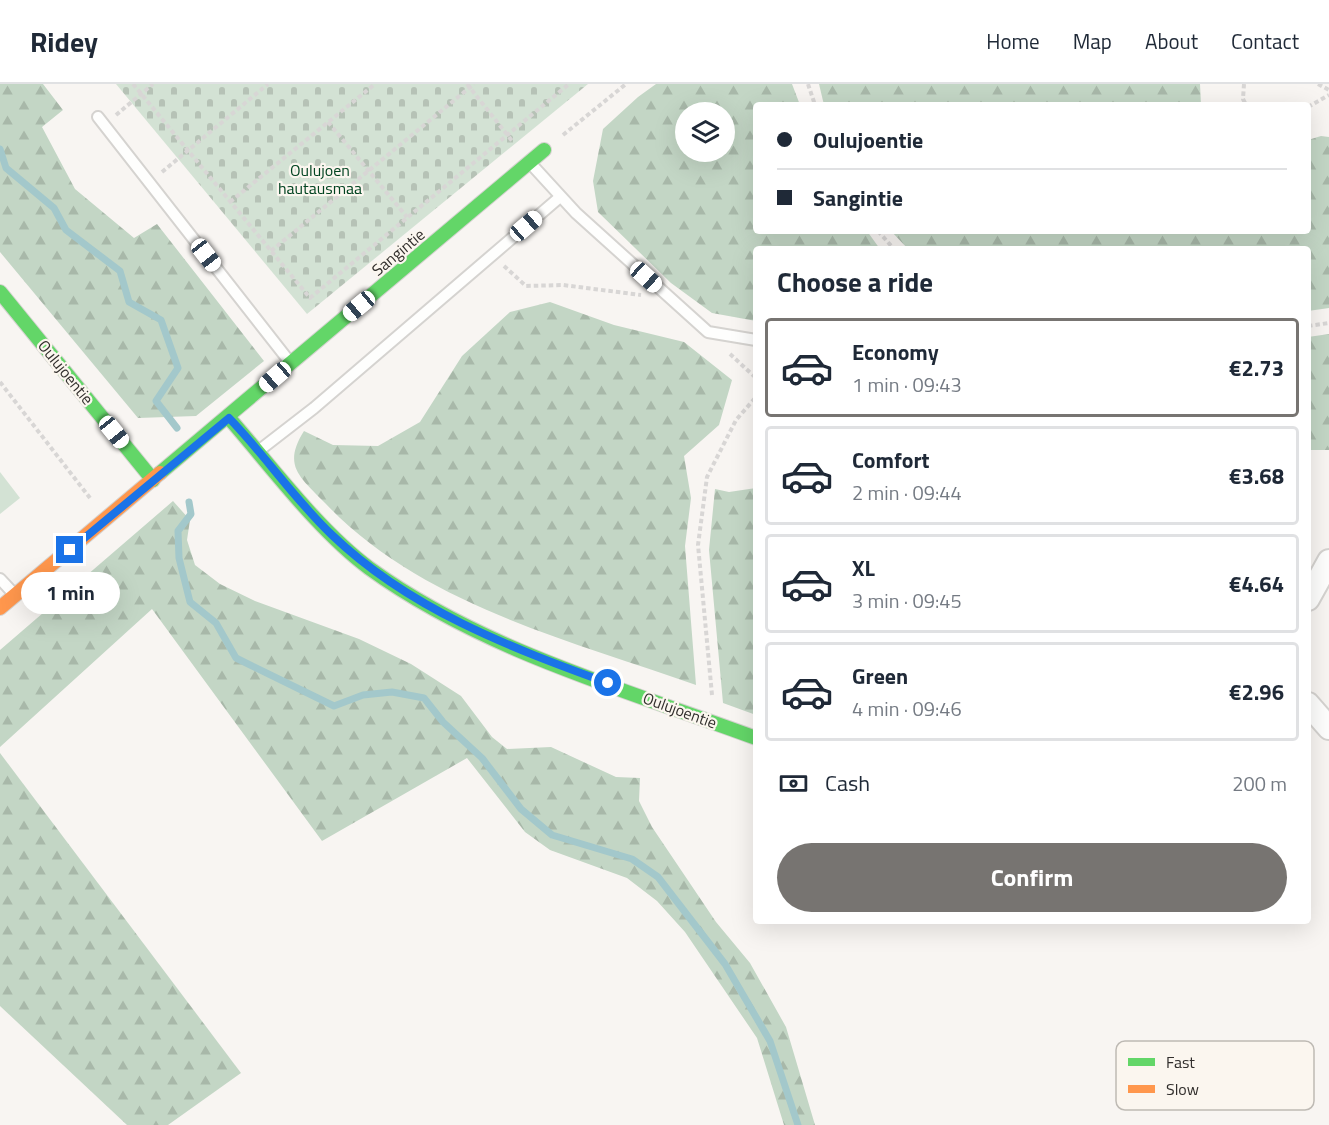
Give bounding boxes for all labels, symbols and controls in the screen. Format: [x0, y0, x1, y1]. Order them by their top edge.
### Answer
text: Ridey [30, 20, 98, 63]
text: Home [986, 25, 1040, 57]
text: Map [1073, 25, 1112, 57]
text: About [1145, 25, 1198, 57]
text: Contact [1231, 25, 1299, 57]
map controls [675, 102, 735, 162]
button: layers [675, 102, 735, 162]
text: Oulujoentie [813, 123, 923, 157]
park label: Oulujoen hautausmaa [278, 158, 362, 200]
text: Sangintie [813, 181, 903, 215]
car [507, 207, 545, 245]
street label: Sangintie [366, 223, 430, 281]
car [188, 235, 224, 275]
car [627, 258, 665, 296]
text: Choose a ride [777, 261, 933, 302]
car [339, 288, 379, 324]
street label: Oulujoentie [32, 335, 100, 409]
text: Economy [852, 335, 939, 369]
icon: car [780, 341, 834, 395]
text: €2.73 [1229, 351, 1284, 385]
car [256, 358, 294, 396]
text: 1 min · 09:43 [852, 369, 962, 400]
car [96, 412, 132, 452]
text: Comfort [852, 443, 930, 477]
icon: car [780, 449, 834, 503]
text: €3.68 [1229, 459, 1284, 493]
text: 2 min · 09:44 [852, 477, 962, 508]
route end [56, 536, 83, 563]
text: XL [852, 551, 875, 585]
icon: car [780, 557, 834, 611]
text: €4.64 [1229, 567, 1284, 601]
callout: 1 min [20, 571, 119, 613]
text: 1 min [46, 577, 95, 608]
text: 3 min · 09:45 [852, 585, 962, 616]
text: Green [852, 659, 908, 693]
icon: car [780, 665, 834, 719]
route start [594, 669, 621, 696]
text: €2.96 [1229, 675, 1284, 709]
street label: Oulujoentie [640, 686, 720, 734]
text: 4 min · 09:46 [852, 693, 962, 724]
text: Cash [825, 766, 870, 800]
icon: cash [777, 767, 810, 800]
text: 200 m [1232, 768, 1287, 799]
button: Confirm [777, 843, 1287, 912]
legend [1116, 1041, 1314, 1110]
text: Fast [1166, 1050, 1195, 1074]
text: Slow [1166, 1077, 1199, 1101]

